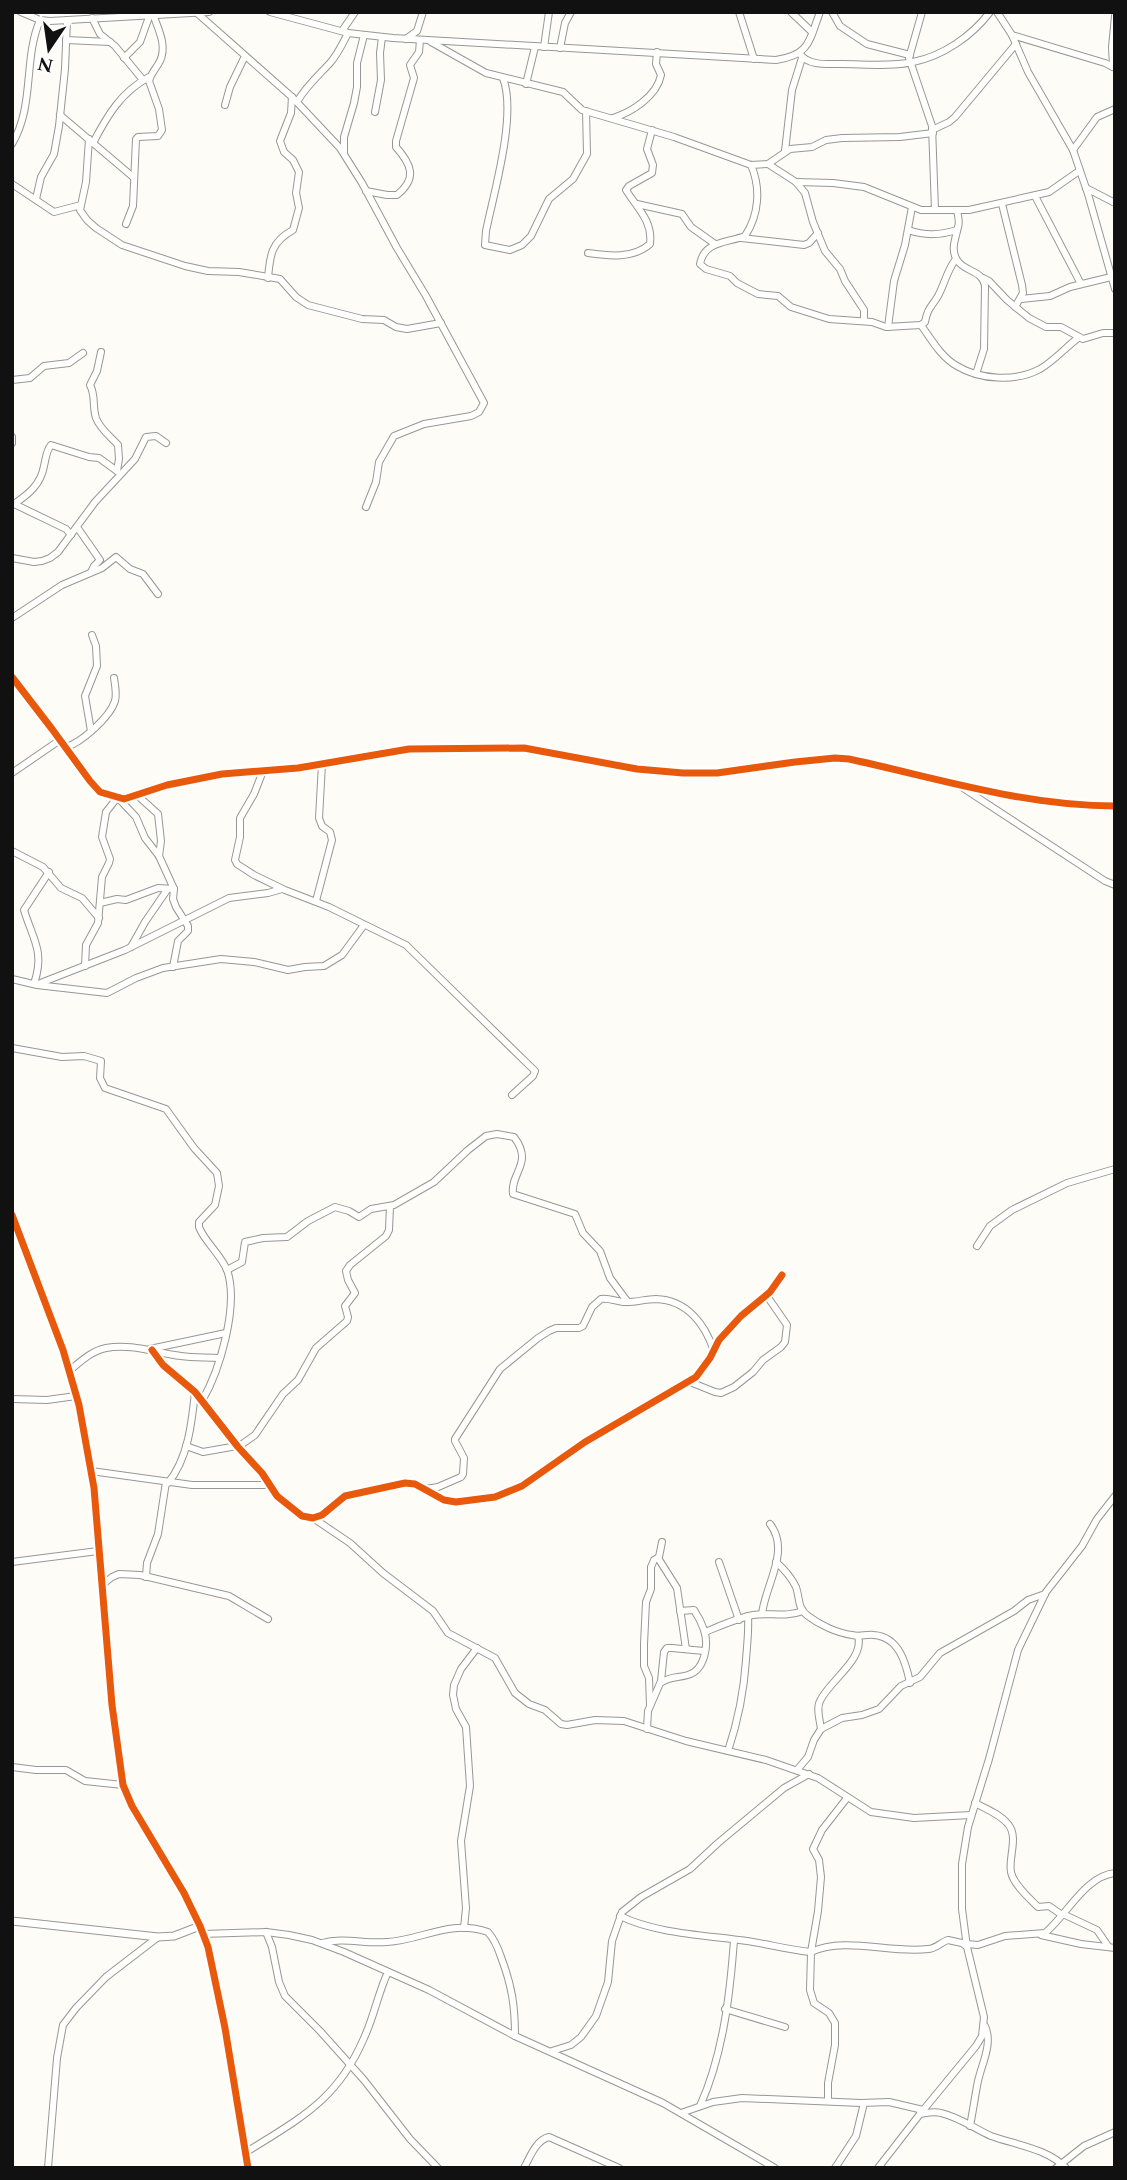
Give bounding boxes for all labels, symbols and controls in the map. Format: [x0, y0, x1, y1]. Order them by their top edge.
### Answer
north arrow [14, 14, 84, 84]
text: N [35, 48, 56, 80]

